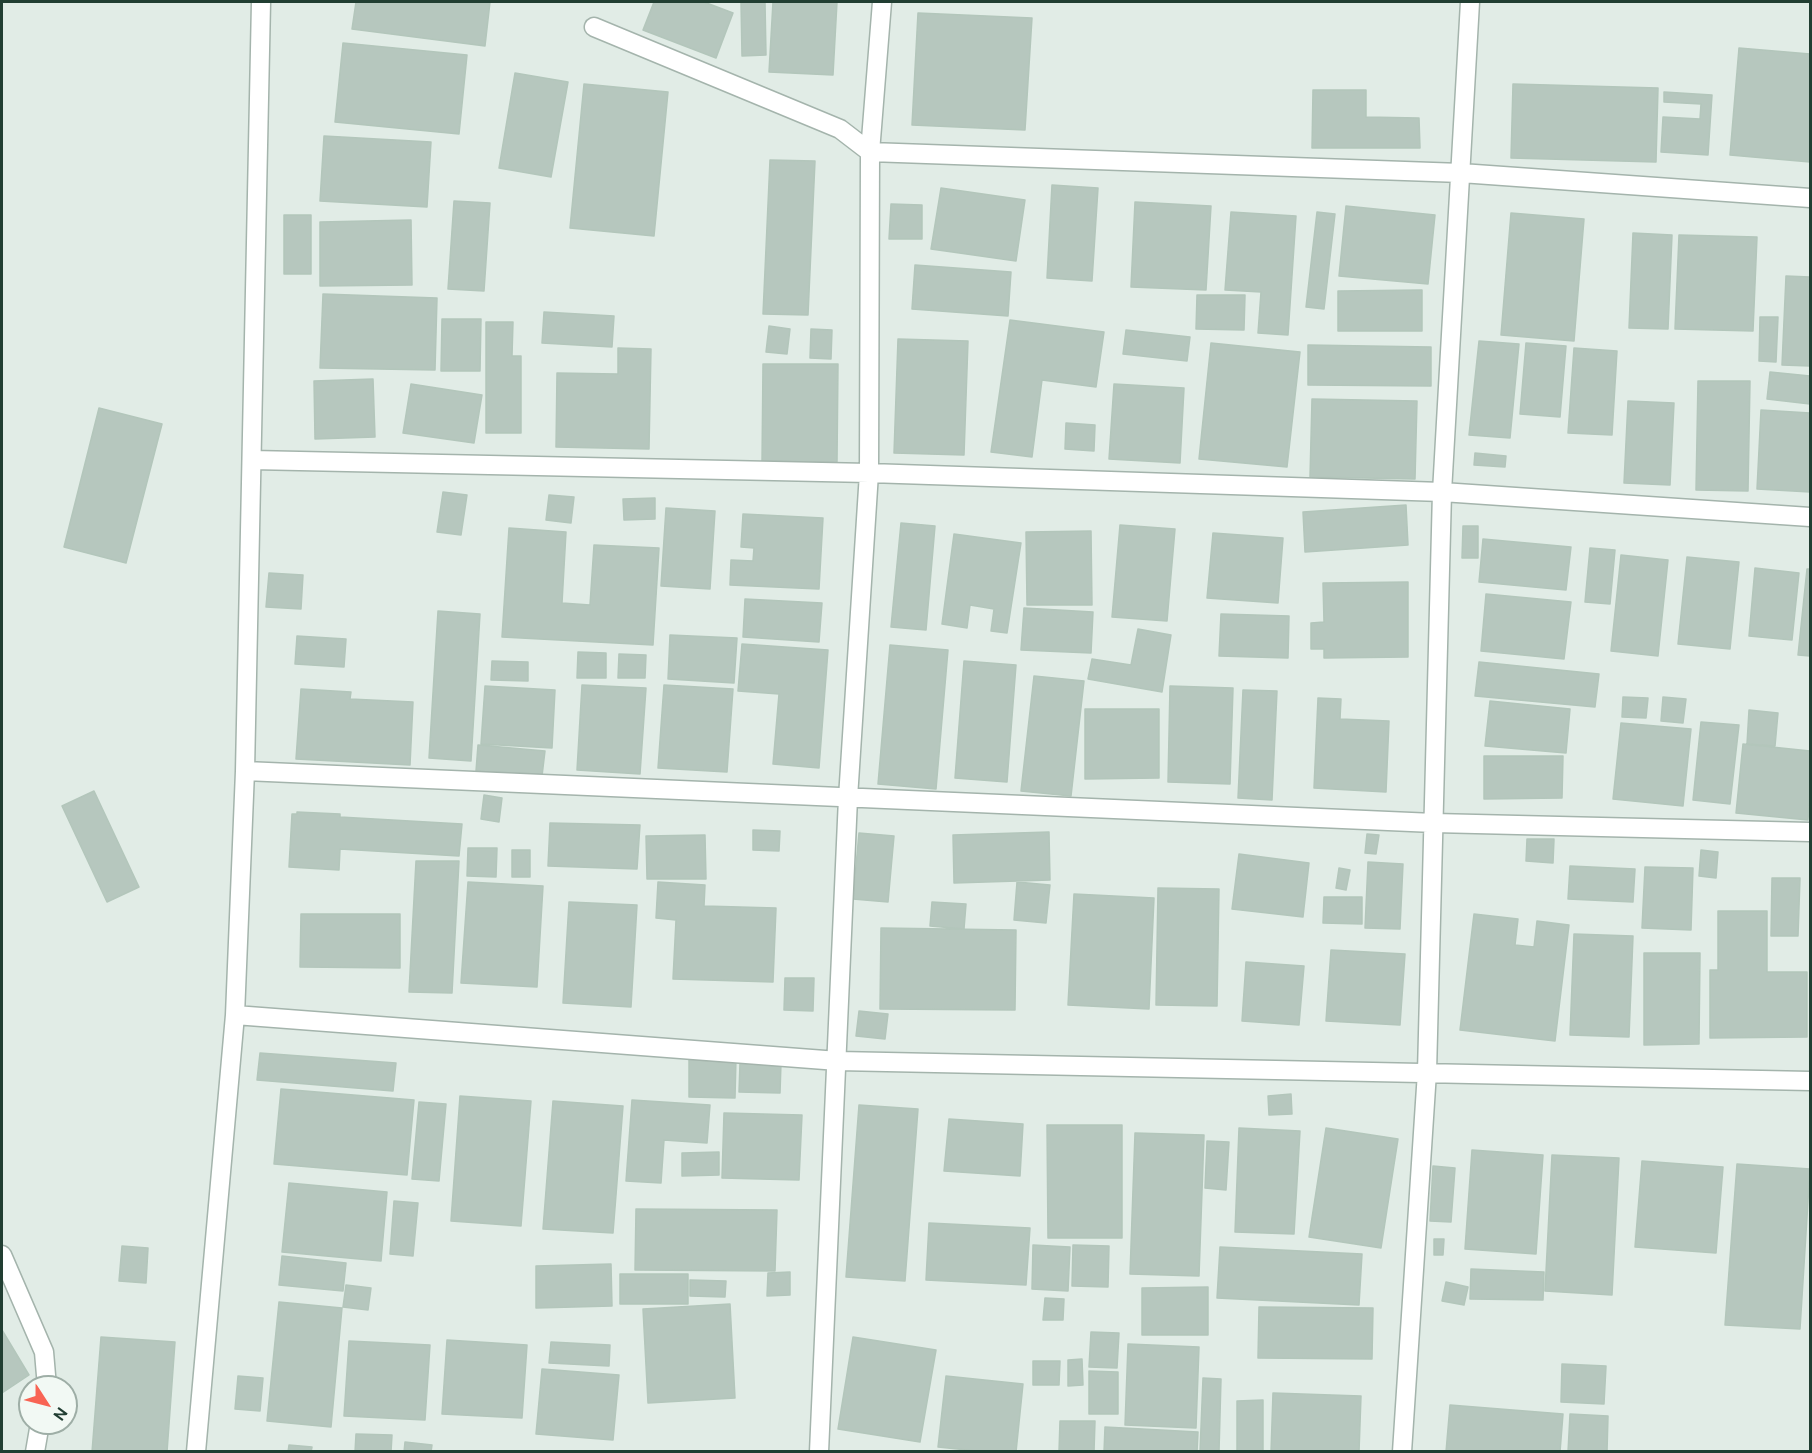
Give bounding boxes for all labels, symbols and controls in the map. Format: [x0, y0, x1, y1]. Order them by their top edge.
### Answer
north arrow [18, 1375, 78, 1435]
text: N [50, 1404, 72, 1425]

